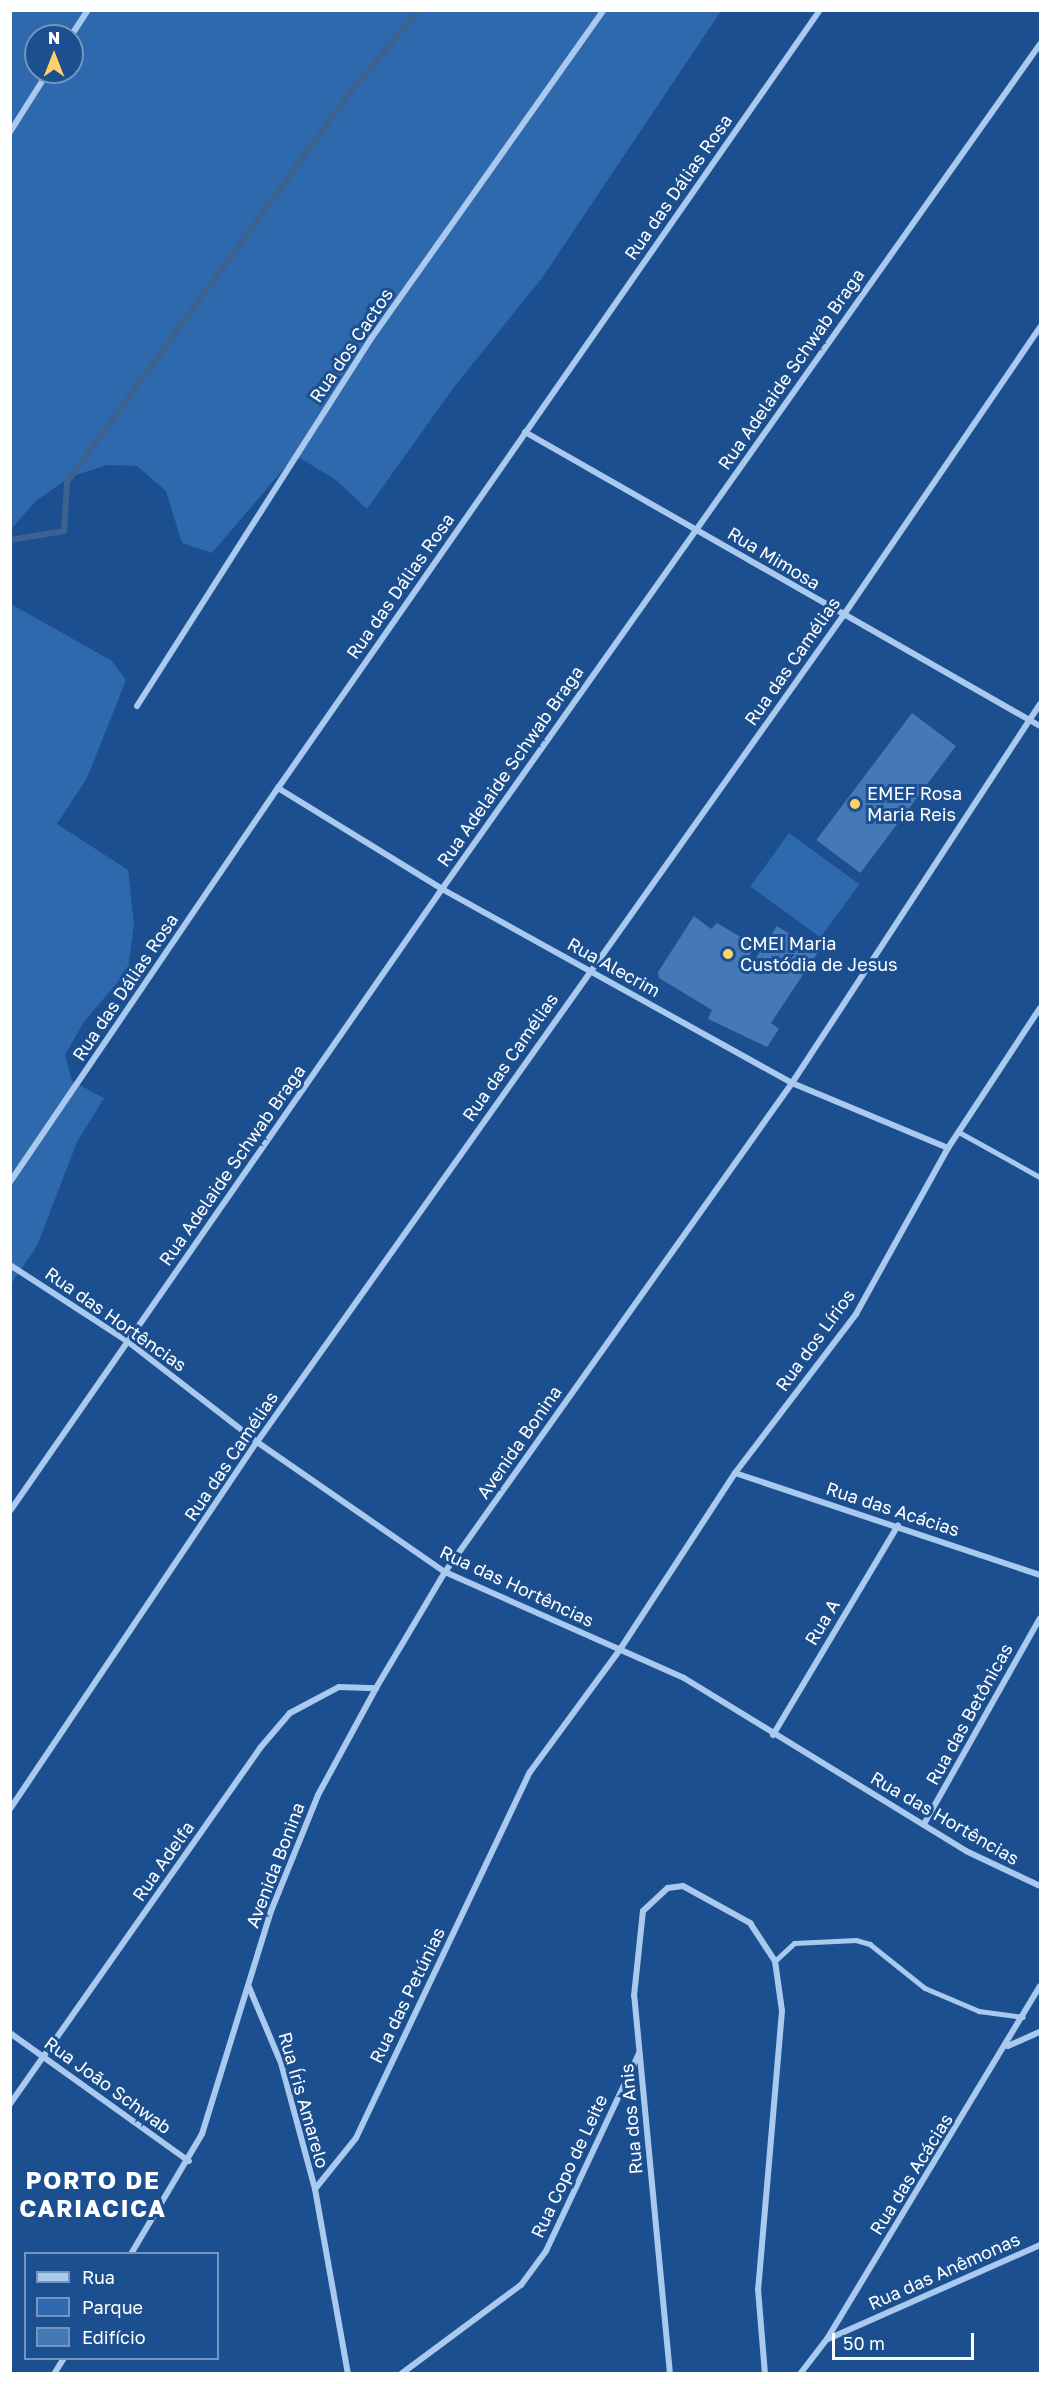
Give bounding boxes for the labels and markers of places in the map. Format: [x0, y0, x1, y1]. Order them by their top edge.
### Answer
place label: EMEF Rosa Maria Reis [867, 783, 962, 826]
marker: EMEF Rosa Maria Reis [848, 797, 862, 811]
place label: CMEI Maria Custódia de Jesus [740, 933, 898, 976]
marker: CMEI Maria Custódia de Jesus [721, 947, 735, 961]

